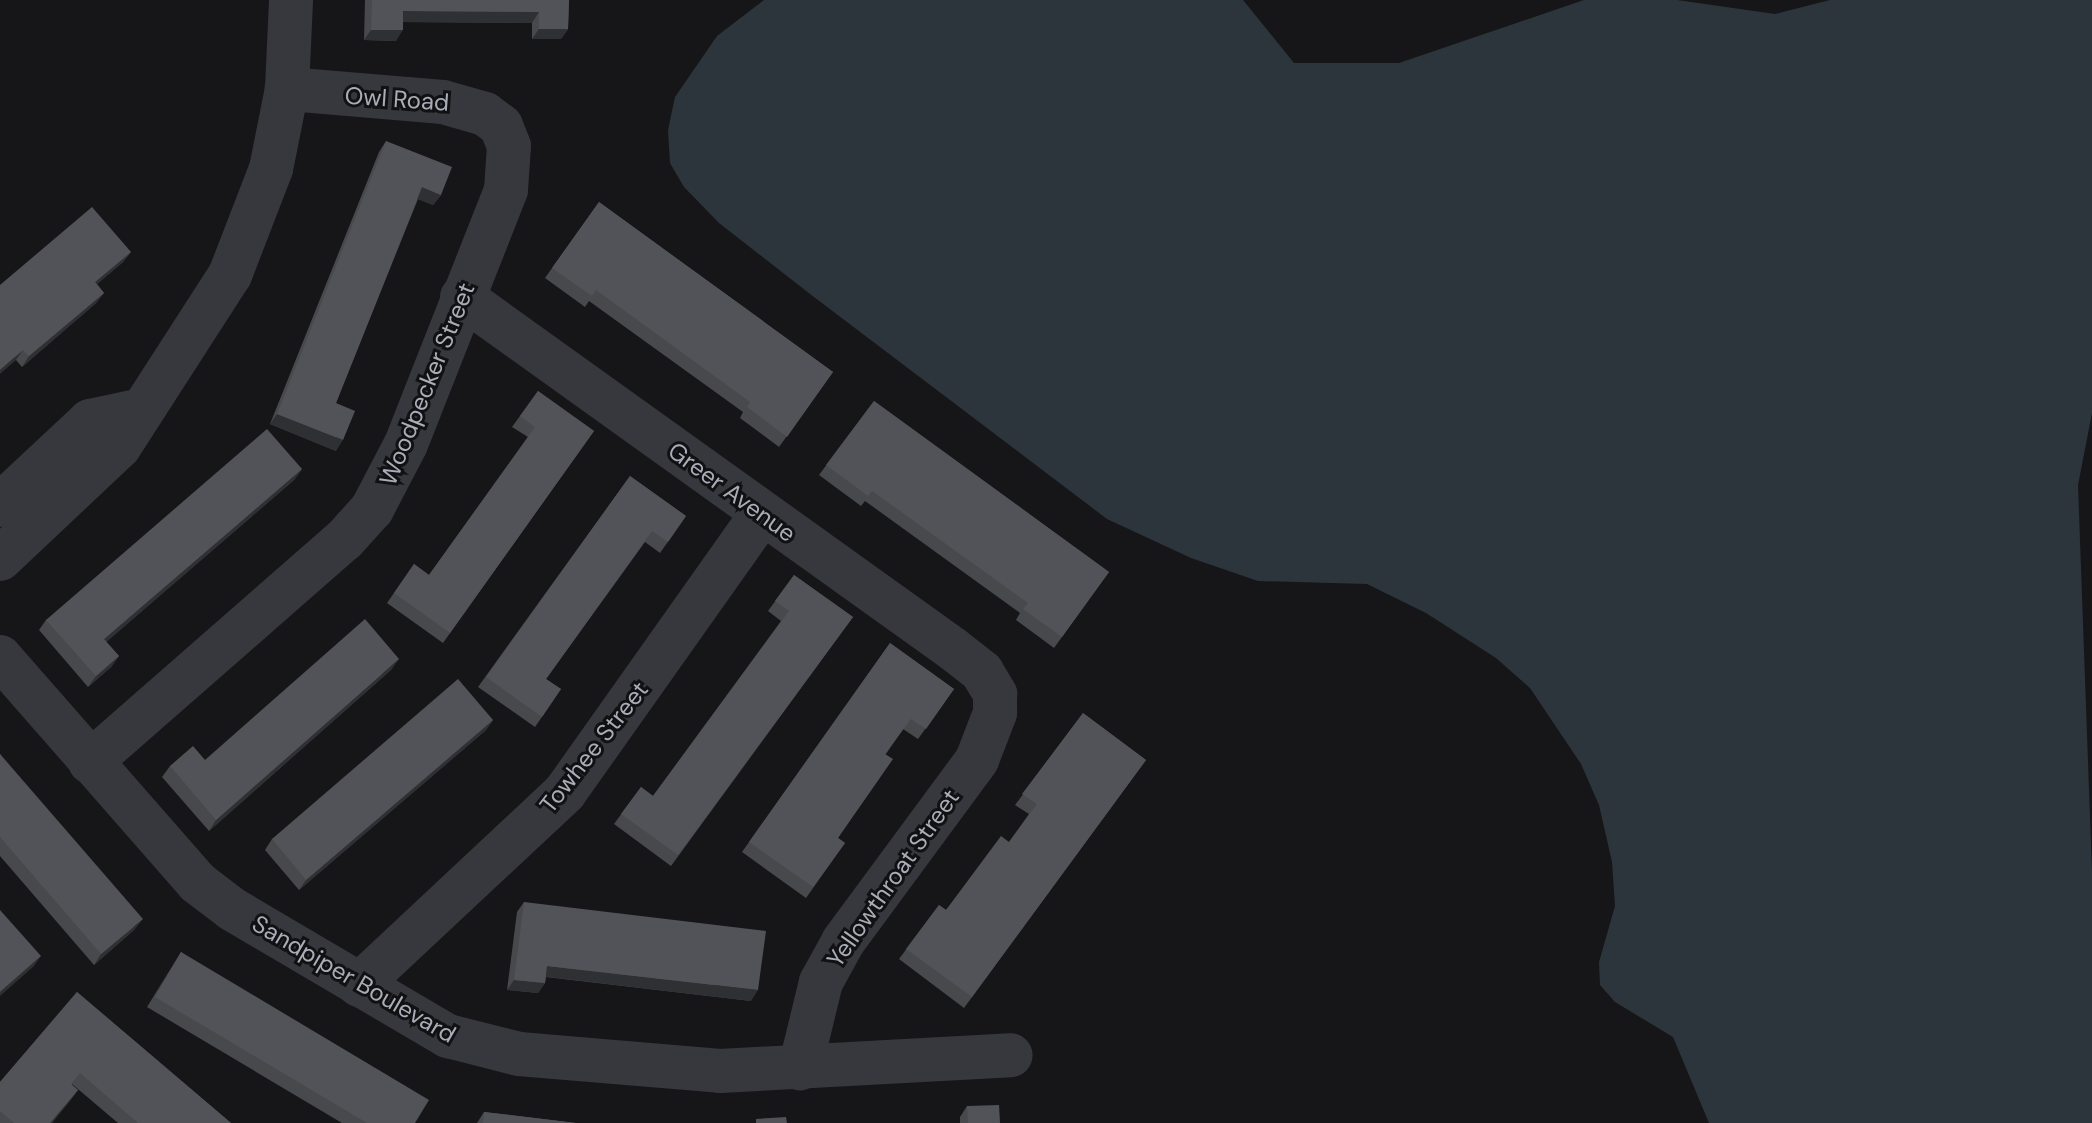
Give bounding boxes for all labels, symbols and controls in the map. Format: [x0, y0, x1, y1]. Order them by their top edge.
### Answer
street label: Owl Road [344, 81, 450, 117]
street label: Woodpecker Street [373, 278, 481, 490]
street label: Greer Avenue [663, 436, 801, 548]
street label: Towhee Street [534, 676, 654, 818]
street label: Yellowthroat Street [821, 783, 965, 973]
street label: Sandpiper Boulevard [247, 909, 461, 1049]

